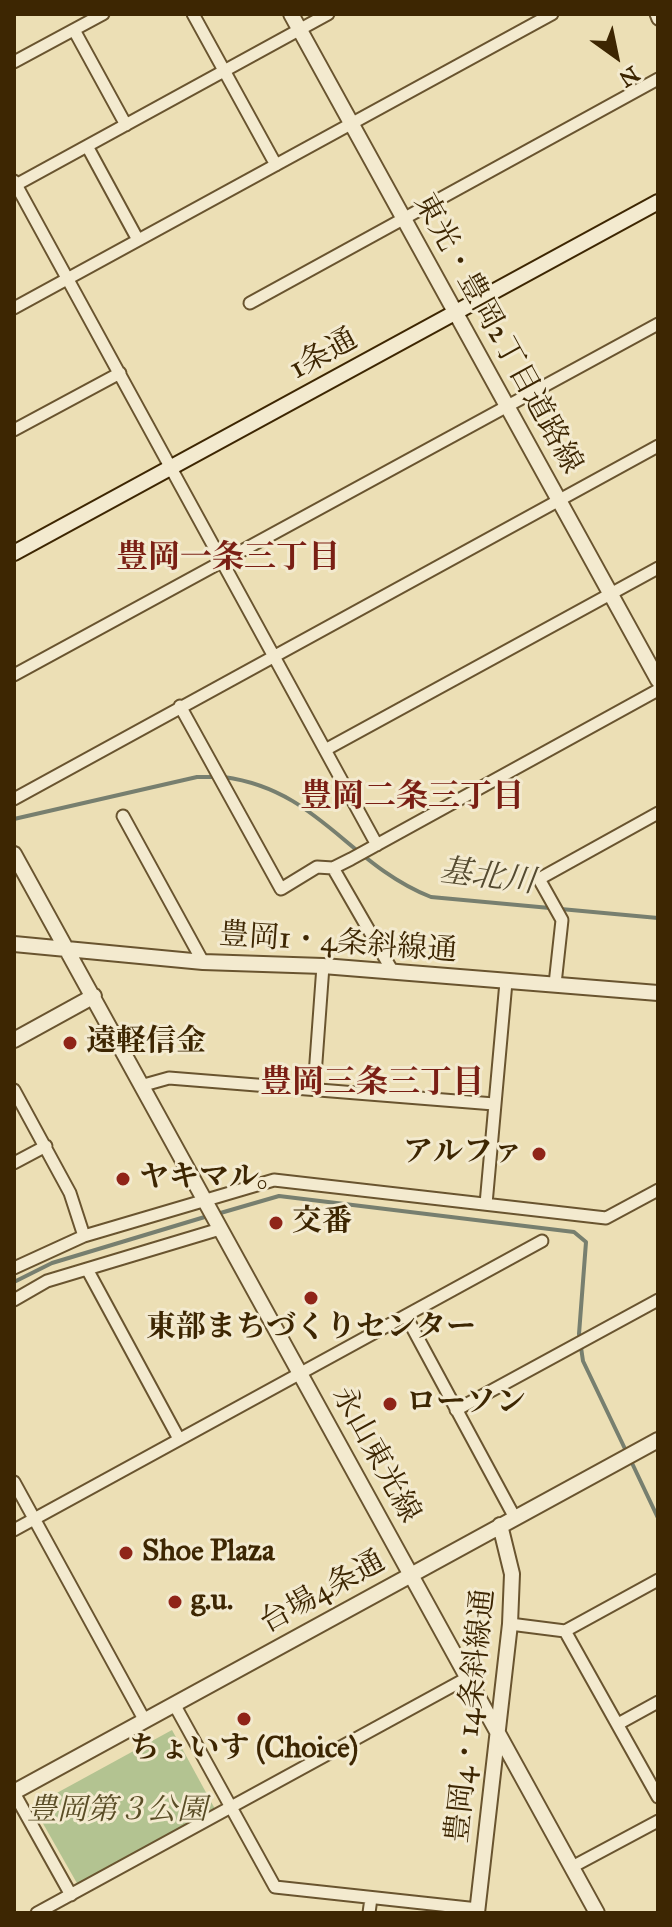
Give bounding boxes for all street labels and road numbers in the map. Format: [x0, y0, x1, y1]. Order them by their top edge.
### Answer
street label: 東光・豊岡2丁目道路線 [405, 188, 589, 480]
street label: 1条通 [284, 322, 364, 388]
street label: 豊岡1・4条斜線通 [218, 918, 458, 970]
street label: 永山東光線 [323, 1381, 427, 1529]
street label: 台場4条通 [254, 1544, 392, 1642]
street label: 豊岡4・14条斜線通 [441, 1587, 503, 1845]

